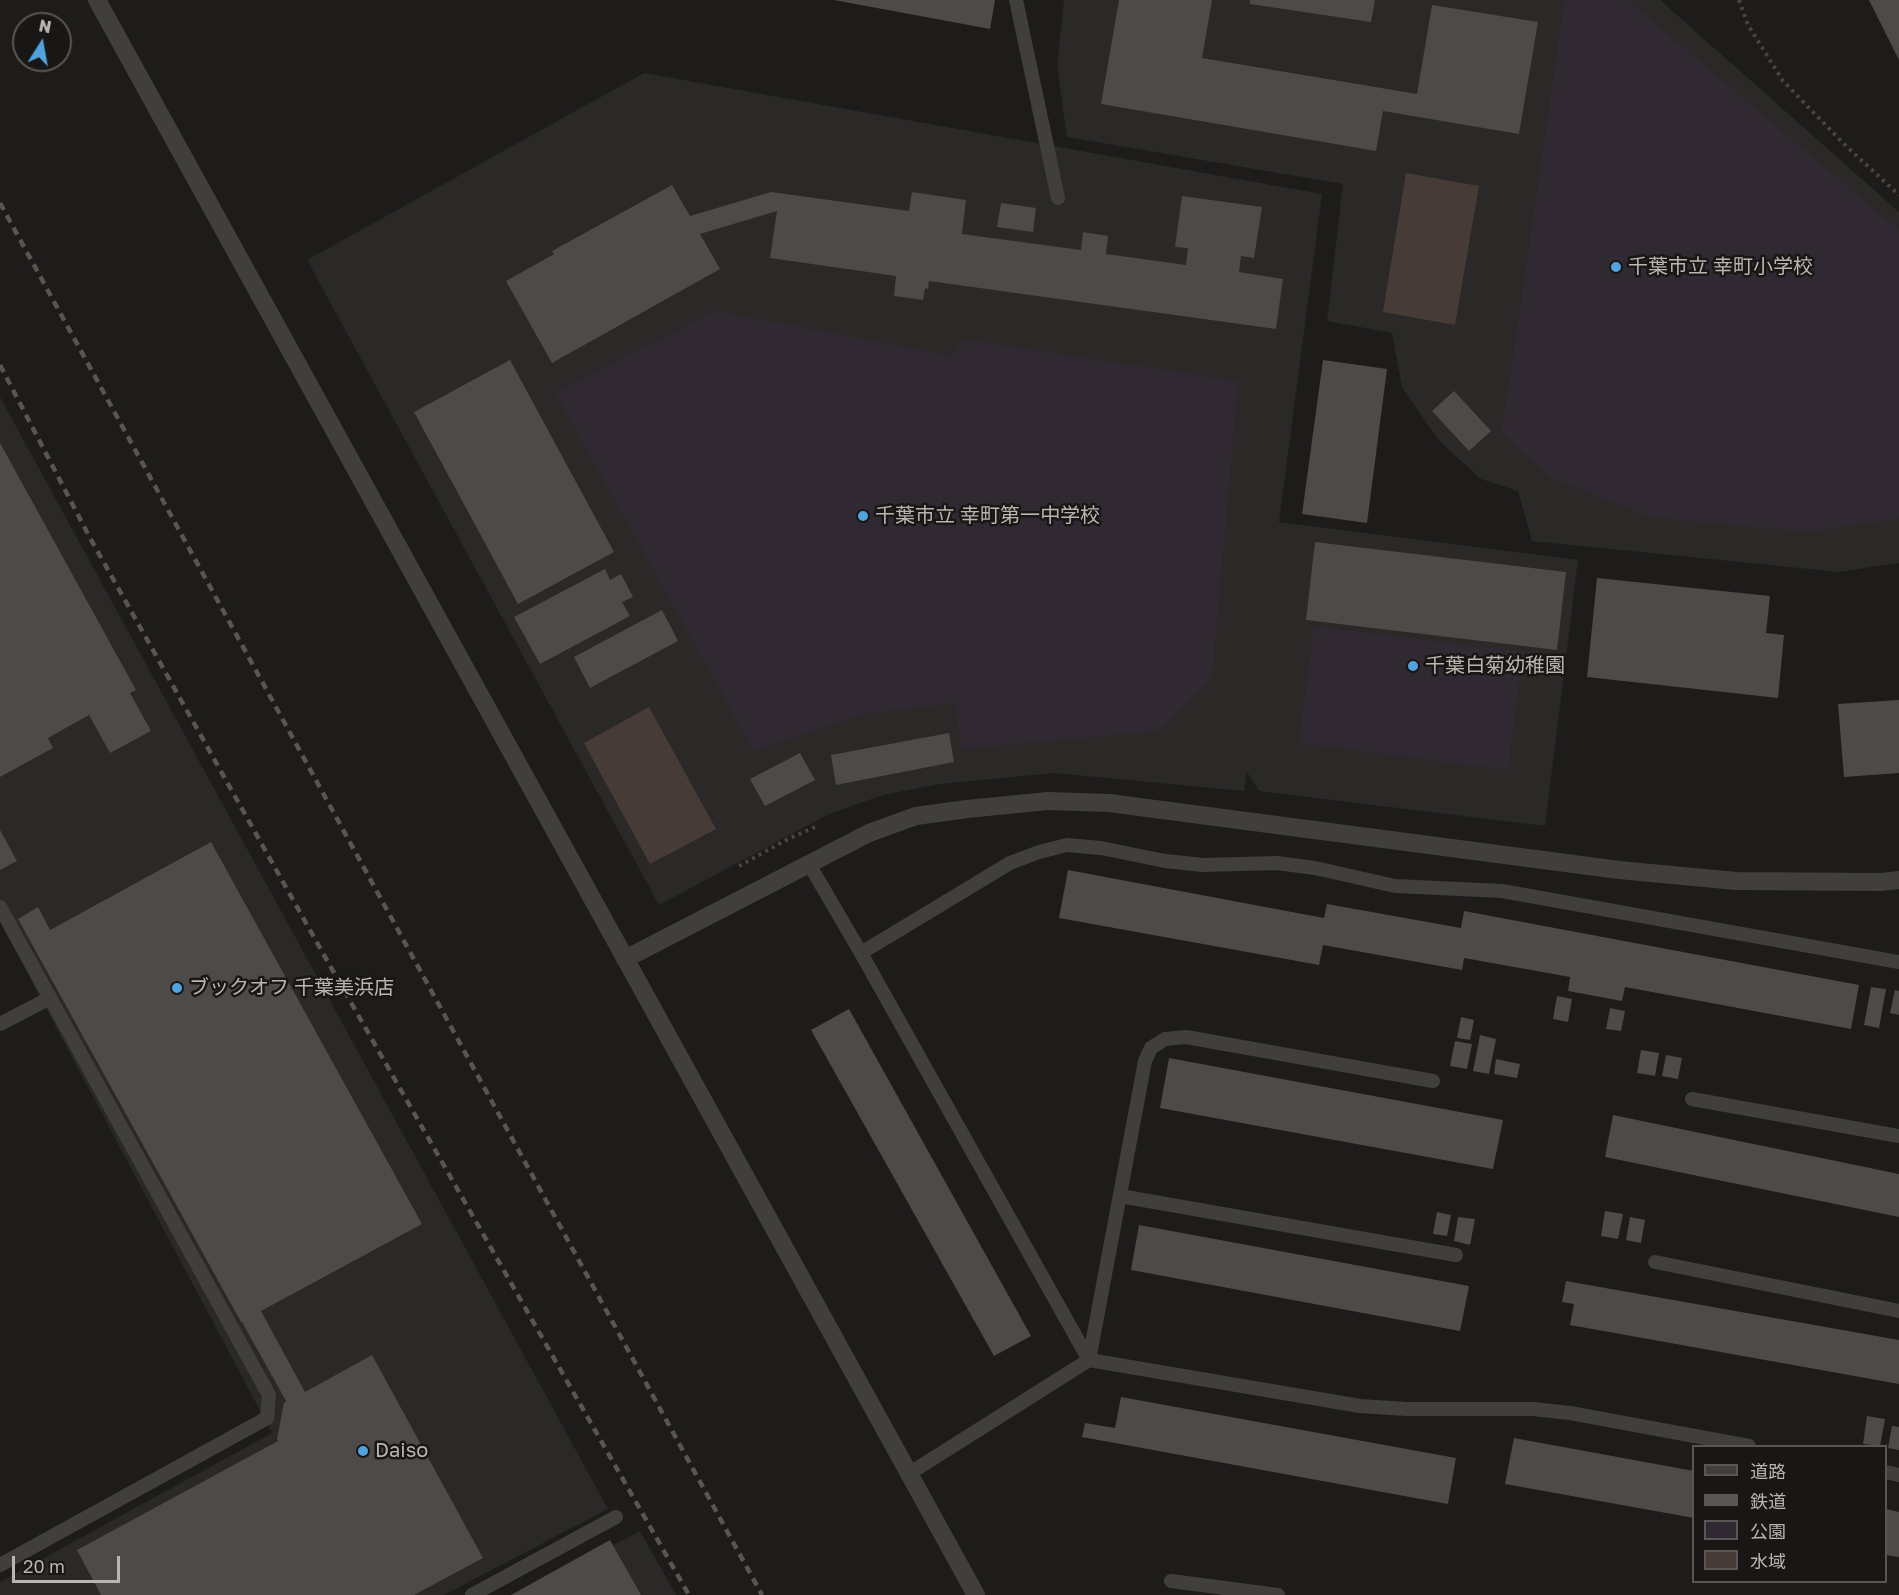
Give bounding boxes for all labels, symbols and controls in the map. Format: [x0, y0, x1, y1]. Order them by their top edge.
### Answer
north arrow [12, 12, 72, 72]
text: N [37, 15, 53, 37]
place label: 千葉市立 幸町小学校 [1628, 255, 1813, 279]
marker: 千葉市立 幸町小学校 [1609, 260, 1623, 274]
place label: 千葉市立 幸町第一中学校 [875, 504, 1100, 528]
marker: 千葉市立 幸町第一中学校 [856, 509, 870, 523]
place label: 千葉白菊幼稚園 [1425, 654, 1565, 678]
marker: 千葉白菊幼稚園 [1406, 659, 1420, 673]
place label: ブックオフ 千葉美浜店 [189, 976, 394, 1000]
marker: ブックオフ 千葉美浜店 [170, 981, 184, 995]
place label: Daiso [375, 1439, 428, 1463]
marker: Daiso [356, 1444, 370, 1458]
legend [1692, 1445, 1887, 1583]
text: 道路 [1750, 1460, 1786, 1482]
text: 鉄道 [1750, 1490, 1786, 1512]
text: 公園 [1750, 1520, 1786, 1542]
scale bar [15, 1544, 123, 1582]
text: 水域 [1750, 1550, 1786, 1572]
text: 20 m [23, 1555, 65, 1577]

